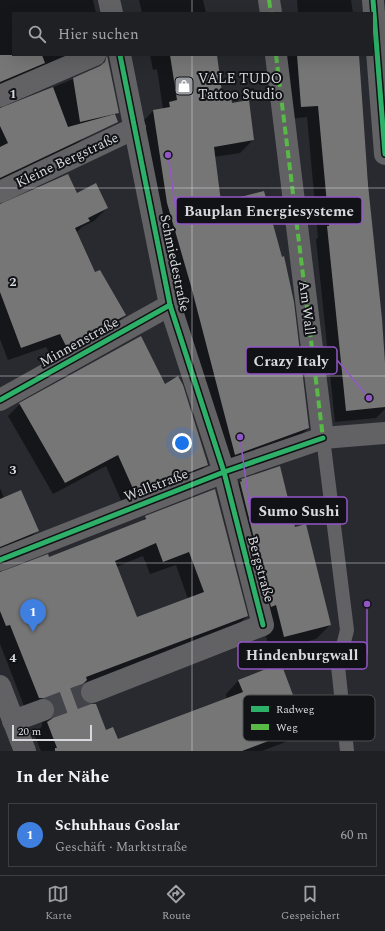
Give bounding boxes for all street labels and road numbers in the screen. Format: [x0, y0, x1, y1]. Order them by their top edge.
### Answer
street label: Kleine Bergstraße [12, 127, 122, 193]
street label: Schmiedestraße [154, 212, 196, 314]
street label: Am Wall [293, 280, 321, 336]
street label: Minnenstraße [36, 311, 123, 372]
street label: Wallstraße [121, 463, 191, 507]
street label: Bergstraße [242, 533, 280, 605]

